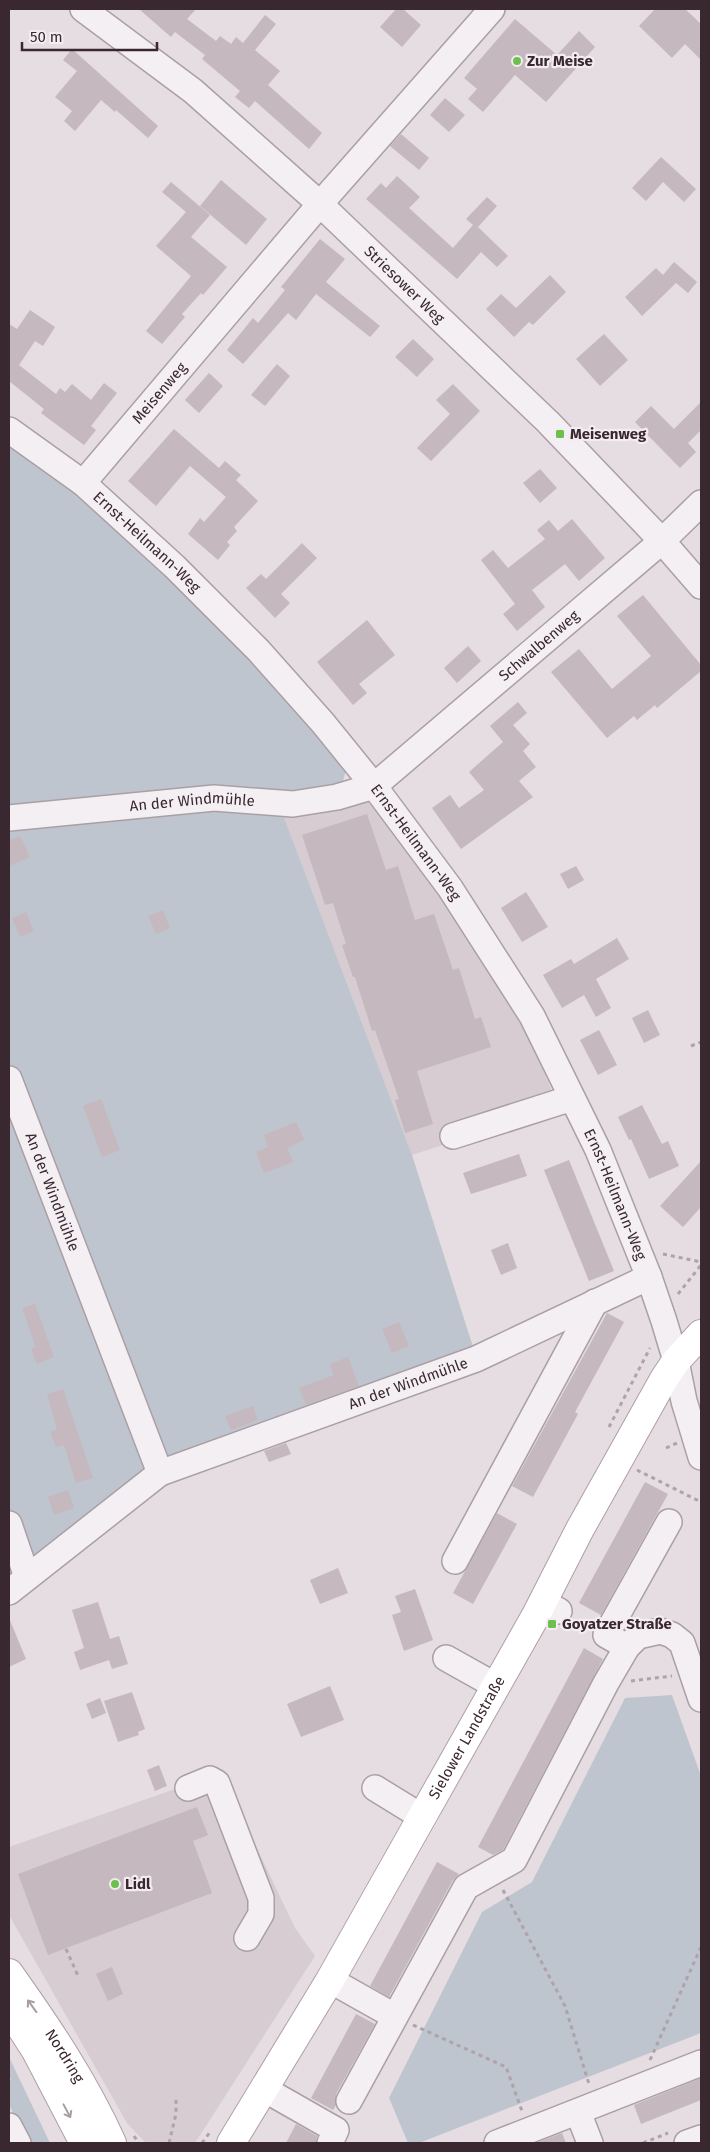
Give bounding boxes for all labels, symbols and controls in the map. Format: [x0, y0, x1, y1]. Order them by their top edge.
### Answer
scale bar [22, 20, 158, 52]
text: 50 m [30, 28, 63, 46]
place label: Zur Meise [527, 52, 593, 70]
marker: Zur Meise [511, 55, 523, 67]
street label: Striesower Weg [360, 242, 449, 327]
street label: Meisenweg [128, 359, 191, 427]
place label: Meisenweg [570, 425, 647, 443]
marker: Meisenweg [554, 428, 566, 440]
street label: Ernst-Heilmann-Weg [89, 488, 205, 597]
street label: Schwalbenweg [495, 606, 583, 685]
street label: Ernst-Heilmann-Weg [367, 781, 465, 904]
street label: An der Windmühle [129, 789, 255, 815]
street label: Ernst-Heilmann-Weg [580, 1126, 650, 1263]
street label: An der Windmühle [21, 1130, 83, 1254]
street label: An der Windmühle [346, 1354, 470, 1413]
place label: Goyatzer Straße [562, 1615, 672, 1633]
marker: Goyatzer Straße [546, 1618, 558, 1630]
street label: Sielower Landstraße [425, 1673, 509, 1802]
place label: Lidl [125, 1875, 151, 1893]
marker: Lidl [109, 1878, 121, 1890]
one-way arrow [27, 1999, 37, 2013]
street label: Nordring [41, 2026, 88, 2086]
one-way arrow [62, 2103, 72, 2118]

